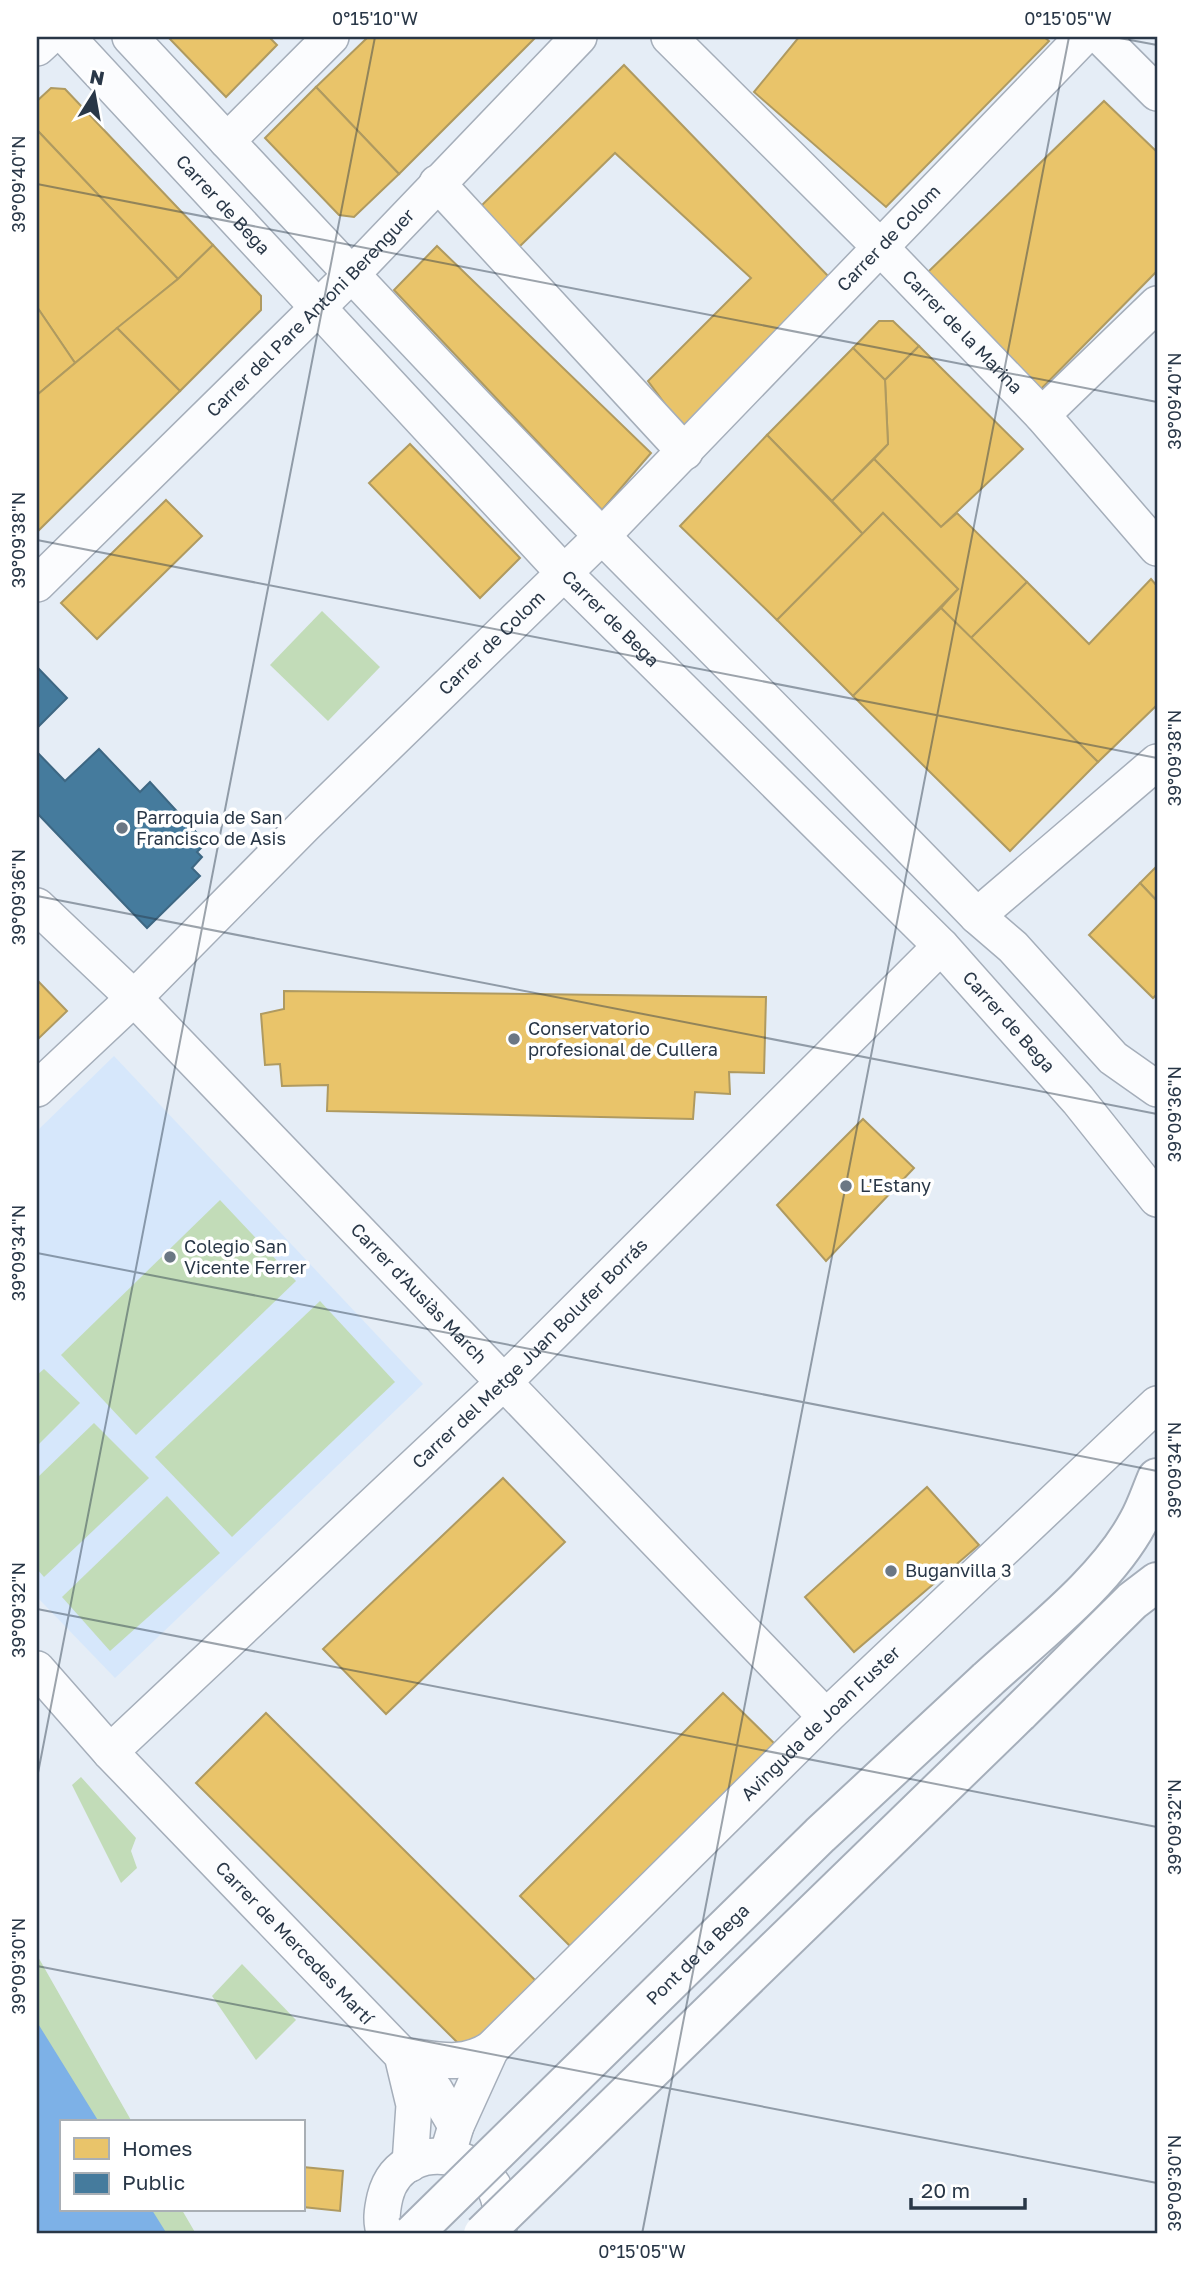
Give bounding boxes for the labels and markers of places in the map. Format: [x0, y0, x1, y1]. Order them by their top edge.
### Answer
place label: Parroquia de San Francisco de Asis [136, 806, 286, 849]
marker: Parroquia de San Francisco de Asis [114, 820, 130, 836]
place label: Conservatorio profesional de Cullera [528, 1017, 718, 1060]
marker: Conservatorio profesional de Cullera [506, 1031, 522, 1047]
place label: L'Estany [860, 1174, 931, 1196]
marker: L'Estany [838, 1178, 854, 1194]
place label: Colegio San Vicente Ferrer [184, 1235, 306, 1278]
marker: Colegio San Vicente Ferrer [162, 1249, 178, 1265]
place label: Buganvilla 3 [905, 1559, 1012, 1581]
marker: Buganvilla 3 [883, 1563, 899, 1579]

